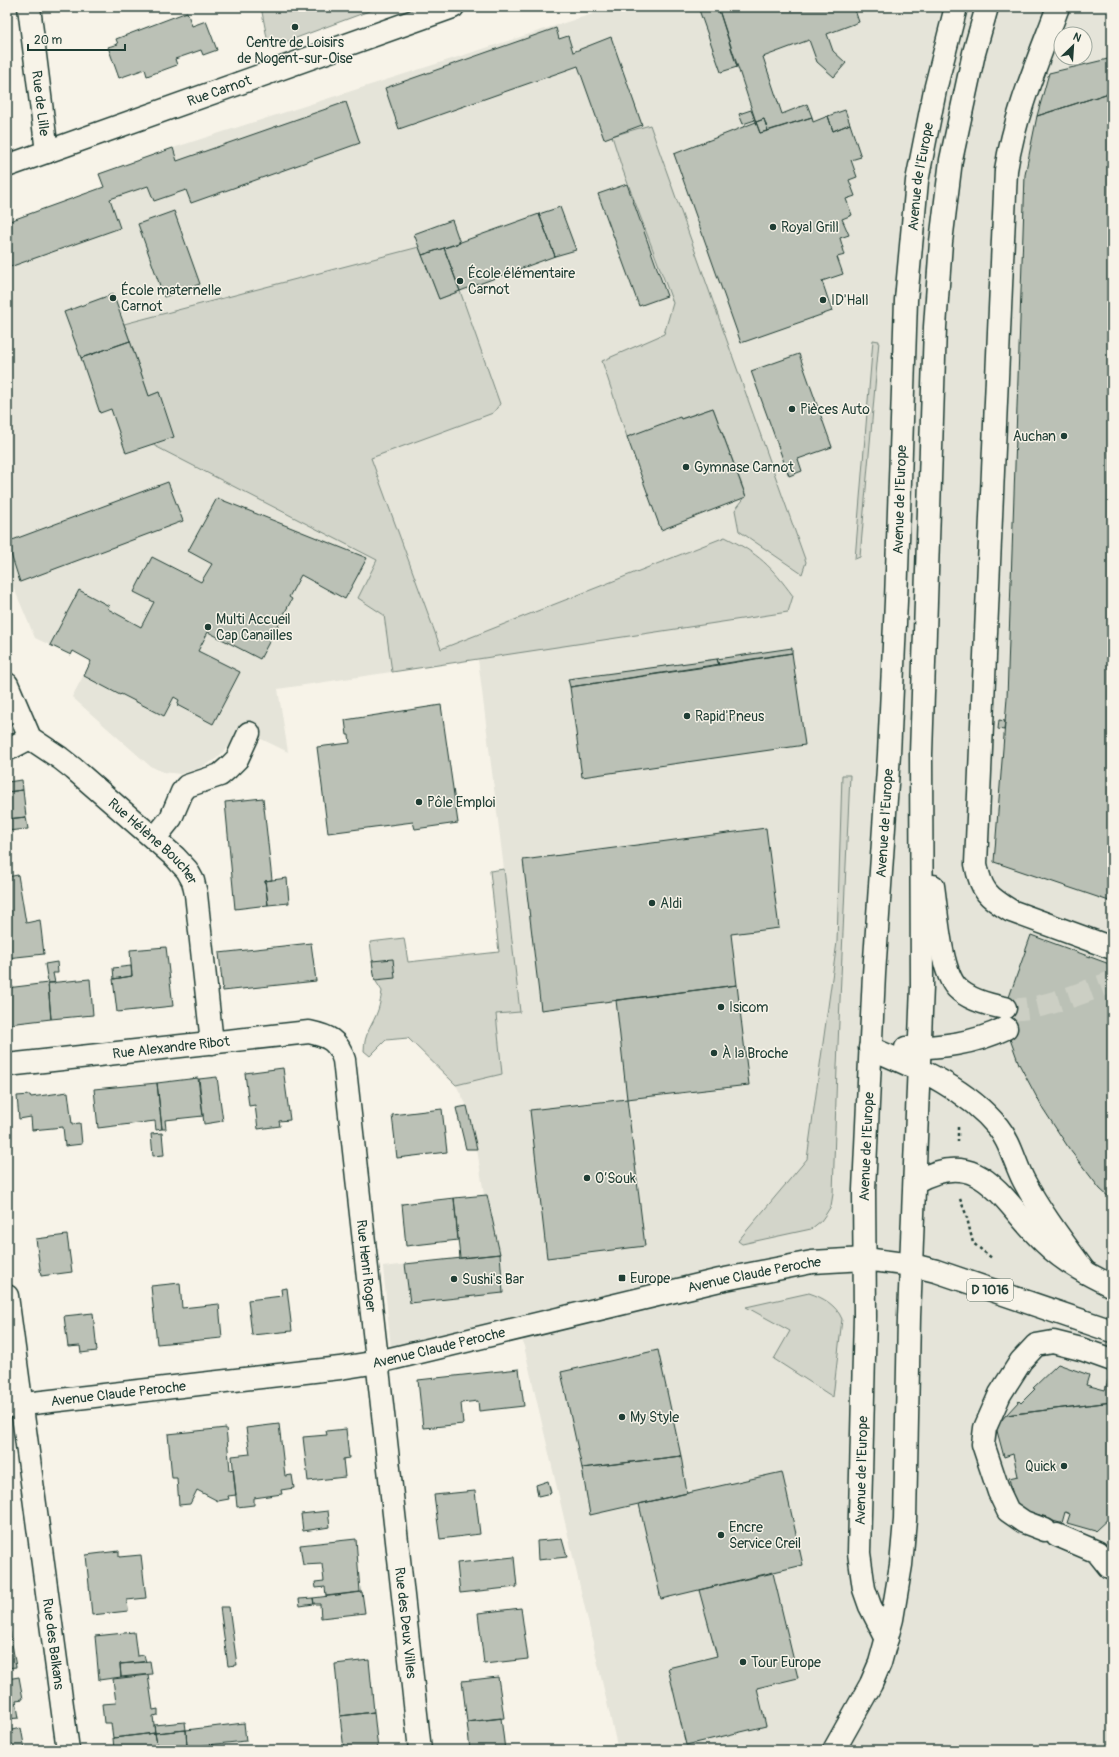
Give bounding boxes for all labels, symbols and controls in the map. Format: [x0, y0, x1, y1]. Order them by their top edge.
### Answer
marker: Centre de Loisirs de Nogent-sur-Oise [290, 22, 300, 32]
scale bar [28, 26, 125, 52]
north arrow [1053, 26, 1093, 66]
text: N [1071, 30, 1084, 45]
text: 20 m [34, 33, 63, 48]
place label: Centre de Loisirs de Nogent-sur-Oise [237, 34, 353, 67]
street label: Rue de Lille [28, 69, 53, 137]
street label: Rue Carnot [185, 71, 254, 110]
street label: Avenue de l'Europe [904, 121, 937, 231]
place label: Royal Grill [781, 219, 839, 236]
marker: Royal Grill [768, 222, 778, 232]
place label: École élémentaire Carnot [468, 264, 575, 298]
marker: École élémentaire Carnot [455, 276, 465, 286]
place label: École maternelle Carnot [121, 281, 221, 315]
place label: ID'Hall [831, 292, 869, 309]
marker: École maternelle Carnot [108, 293, 118, 303]
marker: ID'Hall [818, 295, 828, 305]
place label: Pièces Auto [800, 401, 870, 418]
marker: Pièces Auto [787, 404, 797, 414]
place label: Auchan [1013, 428, 1056, 445]
marker: Auchan [1059, 431, 1069, 441]
street label: Avenue de l'Europe [889, 444, 910, 555]
place label: Gymnase Carnot [694, 459, 794, 476]
marker: Gymnase Carnot [681, 462, 691, 472]
place label: Multi Accueil Cap Canailles [216, 611, 293, 644]
marker: Multi Accueil Cap Canailles [203, 622, 213, 632]
place label: Rapid'Pneus [695, 708, 765, 725]
marker: Rapid'Pneus [682, 711, 692, 721]
street label: Avenue de l'Europe [872, 768, 896, 878]
street label: Rue Hélène Boucher [105, 794, 202, 887]
place label: Pôle Emploi [427, 794, 496, 811]
marker: Pôle Emploi [414, 797, 424, 807]
place label: Aldi [660, 895, 682, 912]
marker: Aldi [647, 898, 657, 908]
place label: Isicom [729, 999, 768, 1016]
marker: Isicom [716, 1002, 726, 1012]
street label: Rue Alexandre Ribot [112, 1032, 231, 1062]
place label: À la Broche [722, 1044, 788, 1062]
marker: À la Broche [709, 1048, 719, 1058]
street label: Avenue de l'Europe [855, 1091, 877, 1201]
place label: O’Souk [595, 1170, 636, 1187]
marker: O’Souk [582, 1173, 592, 1183]
street label: Rue Henri Roger [353, 1219, 380, 1313]
street label: Avenue Claude Peroche [686, 1253, 821, 1296]
place label: Europe [630, 1270, 670, 1287]
place label: Sushi's Bar [462, 1271, 524, 1288]
marker: Europe [617, 1273, 627, 1283]
marker: Sushi's Bar [449, 1274, 459, 1284]
road number: D 1016 [967, 1279, 1013, 1301]
street label: Avenue Claude Peroche [371, 1323, 507, 1371]
street label: Avenue Claude Peroche [50, 1377, 187, 1409]
place label: My Style [630, 1409, 679, 1426]
marker: My Style [617, 1412, 627, 1422]
street label: Avenue de l'Europe [851, 1416, 871, 1525]
place label: Quick [1025, 1458, 1056, 1475]
marker: Quick [1059, 1461, 1069, 1471]
place label: Encre Service Creil [729, 1519, 801, 1552]
marker: Encre Service Creil [716, 1530, 726, 1540]
street label: Rue des Deux Villes [391, 1566, 421, 1680]
street label: Rue des Balkans [39, 1597, 68, 1691]
place label: Tour Europe [751, 1654, 821, 1671]
marker: Tour Europe [738, 1657, 748, 1667]

